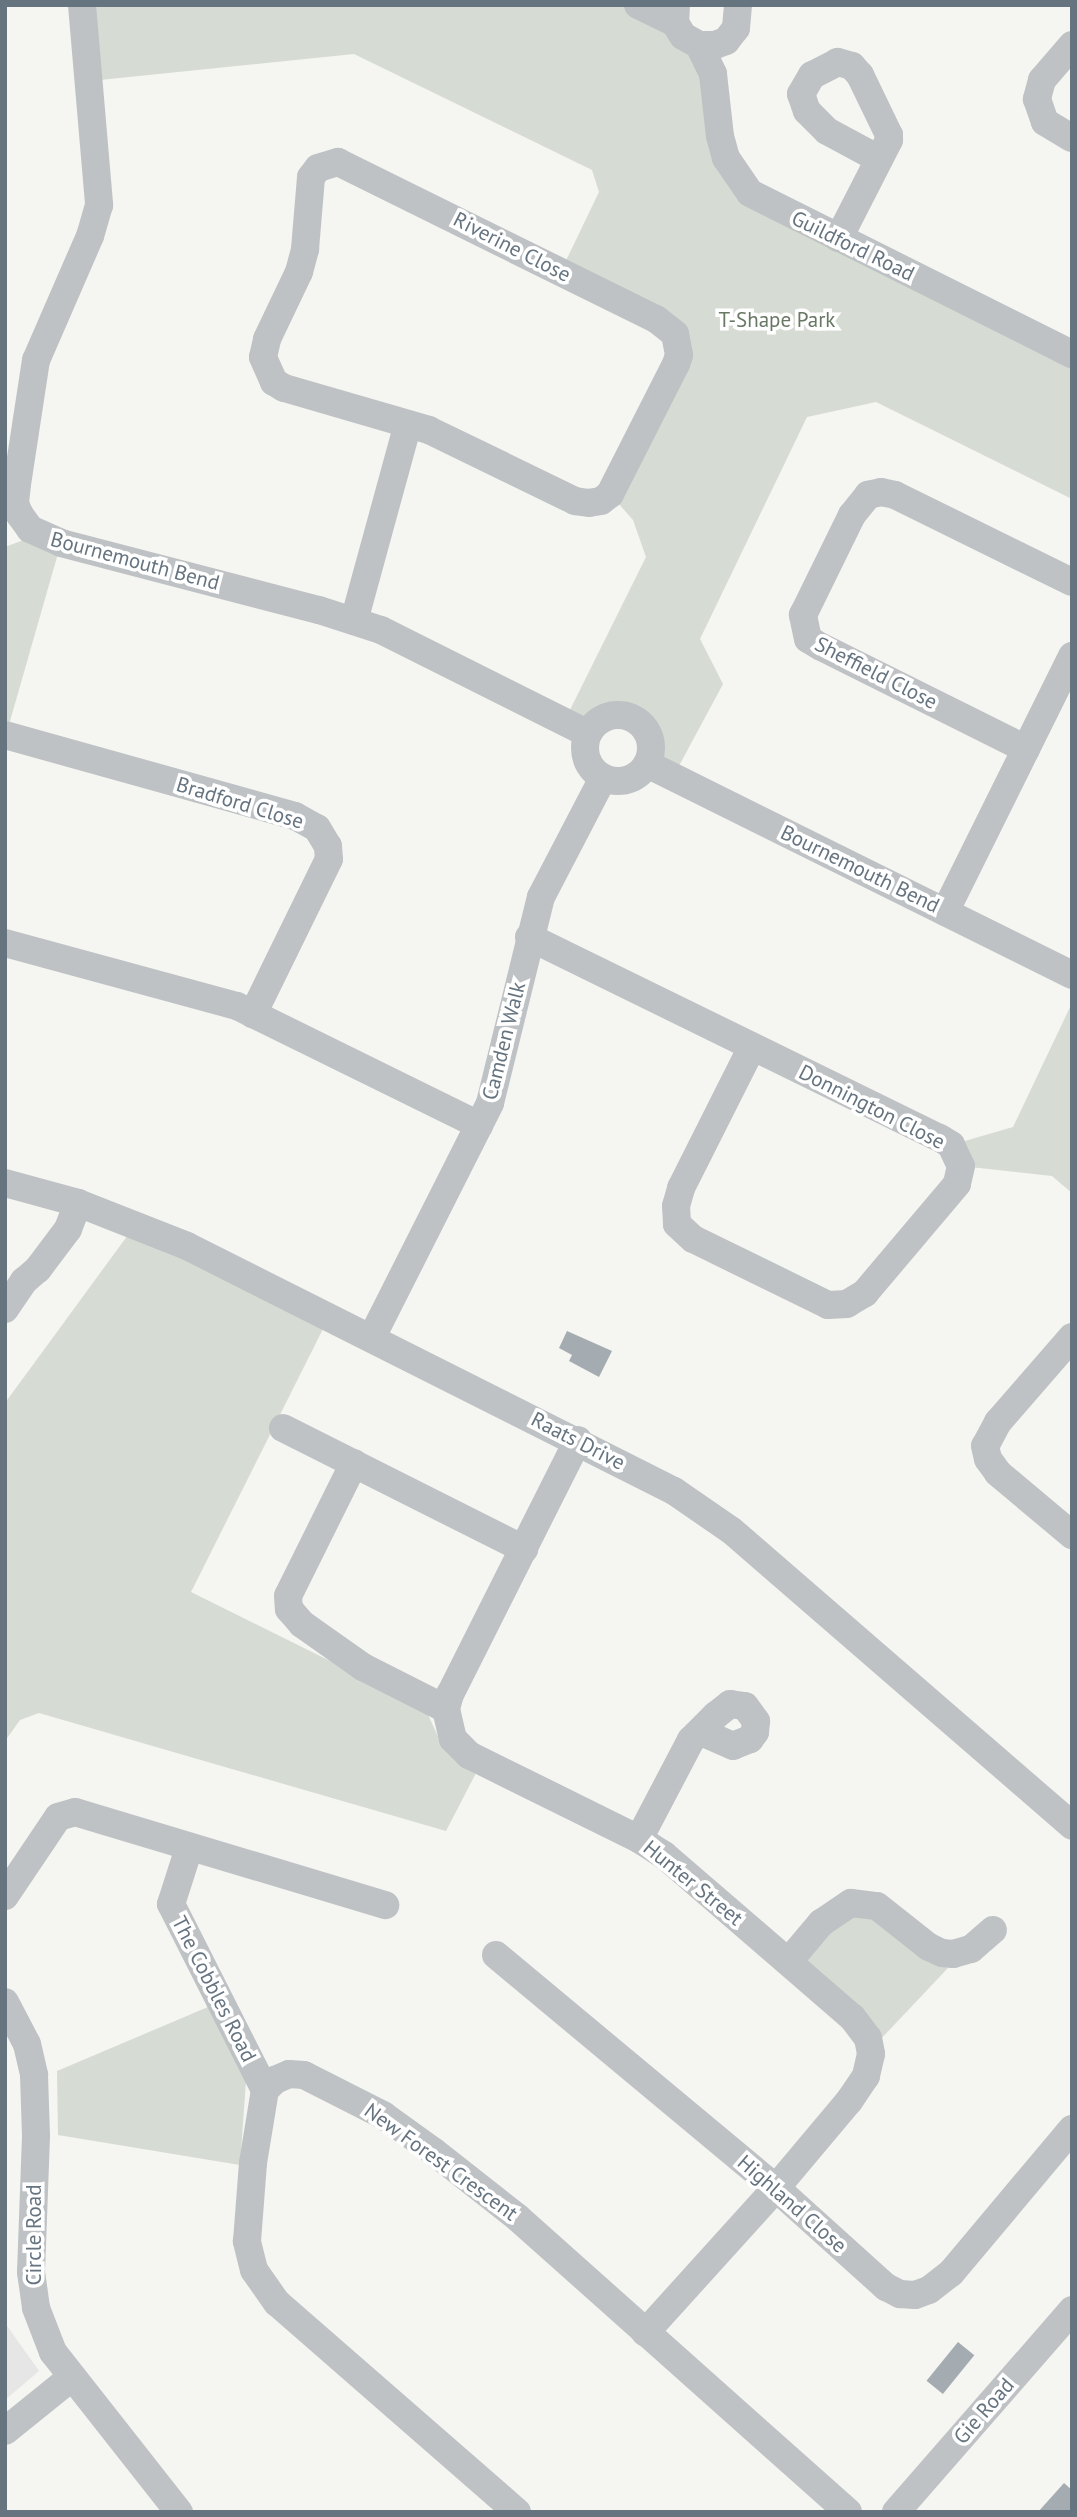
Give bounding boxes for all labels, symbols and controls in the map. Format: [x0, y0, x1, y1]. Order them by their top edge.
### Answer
street label: Guildford Road [788, 205, 918, 287]
street label: Riverine Close [449, 207, 575, 287]
park label: T-Shape Park [719, 307, 835, 333]
street label: Bournemouth Bend [48, 526, 222, 596]
street label: Sheffield Close [811, 631, 941, 715]
street label: Bradford Close [173, 772, 307, 834]
street label: Bournemouth Bend [776, 820, 944, 918]
street label: Camden Walk [477, 979, 531, 1103]
street label: Donnington Close [795, 1059, 949, 1155]
street label: Raats Drive [527, 1407, 629, 1475]
street label: Hunter Street [638, 1835, 748, 1931]
street label: The Cobbles Road [166, 1912, 262, 2066]
street label: New Forest Crescent [359, 2098, 523, 2226]
street label: Highland Close [732, 2150, 852, 2258]
street label: Circle Road [21, 2184, 47, 2286]
street label: Gie Road [949, 2373, 1019, 2449]

